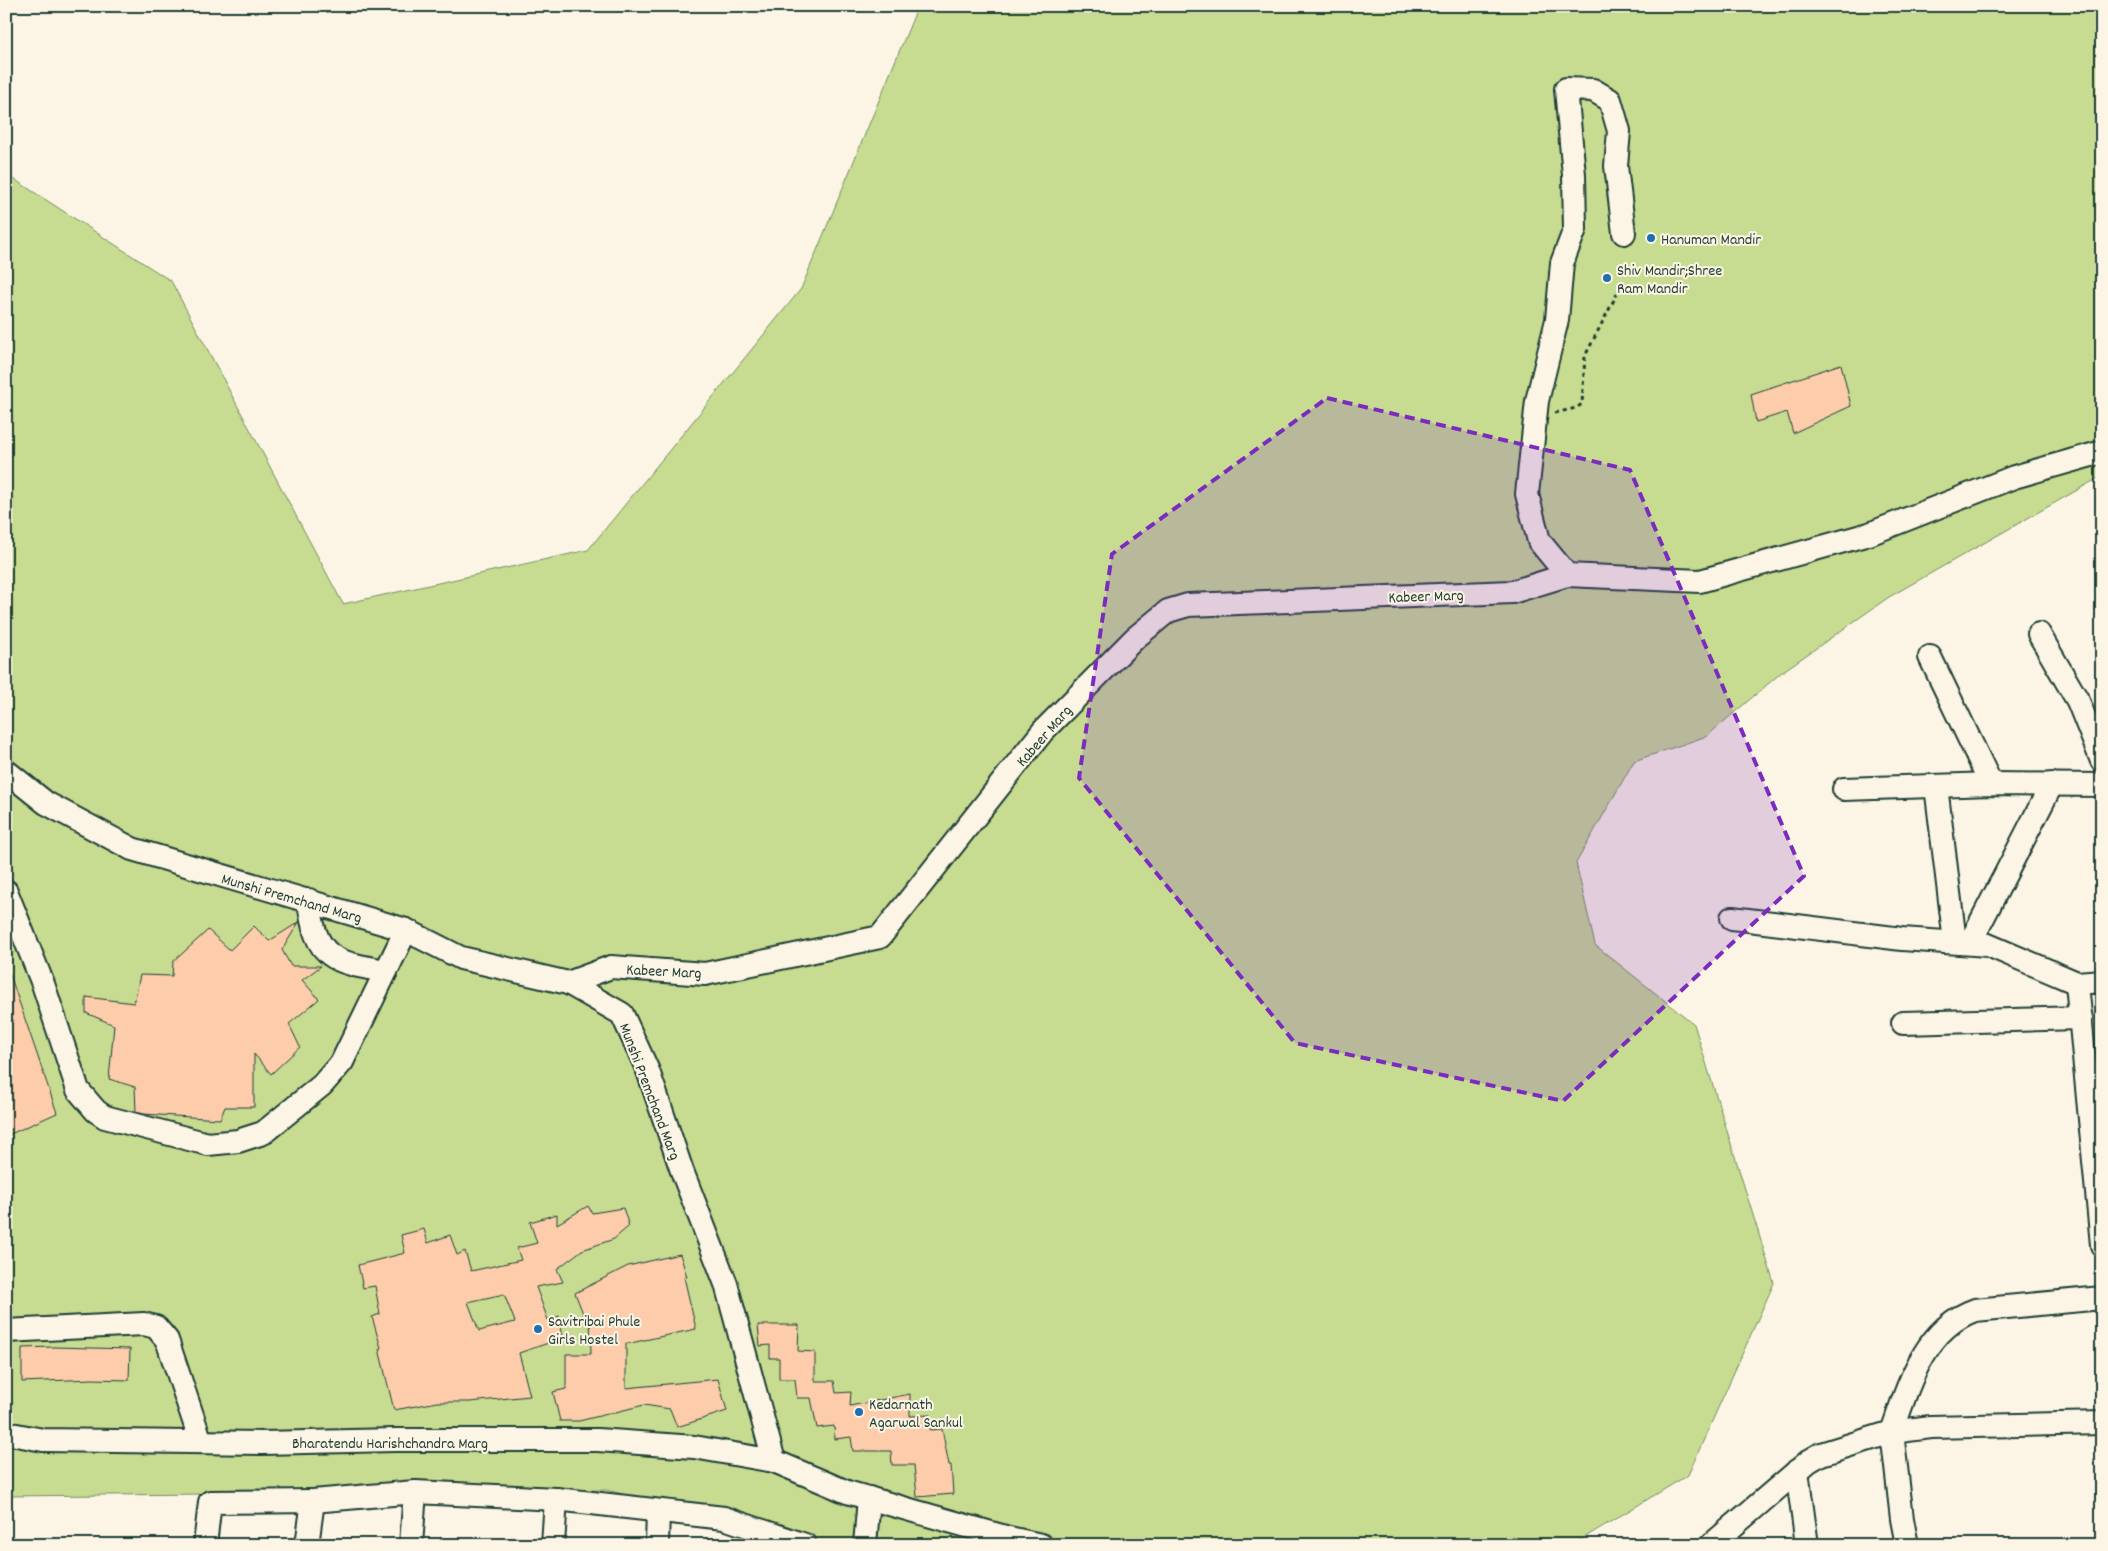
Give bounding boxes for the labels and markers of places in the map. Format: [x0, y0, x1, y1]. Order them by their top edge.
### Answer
place label: Hanuman Mandir [1661, 229, 1761, 252]
marker: Hanuman Mandir [1645, 232, 1657, 244]
place label: Shiv Mandir;Shree Ram Mandir [1617, 260, 1722, 301]
marker: Shiv Mandir;Shree Ram Mandir [1601, 272, 1613, 284]
place label: Savitribai Phule Girls Hostel [548, 1311, 640, 1352]
marker: Savitribai Phule Girls Hostel [532, 1323, 544, 1335]
place label: Kedarnath Agarwal Sankul [869, 1394, 963, 1435]
marker: Kedarnath Agarwal Sankul [853, 1406, 865, 1418]

